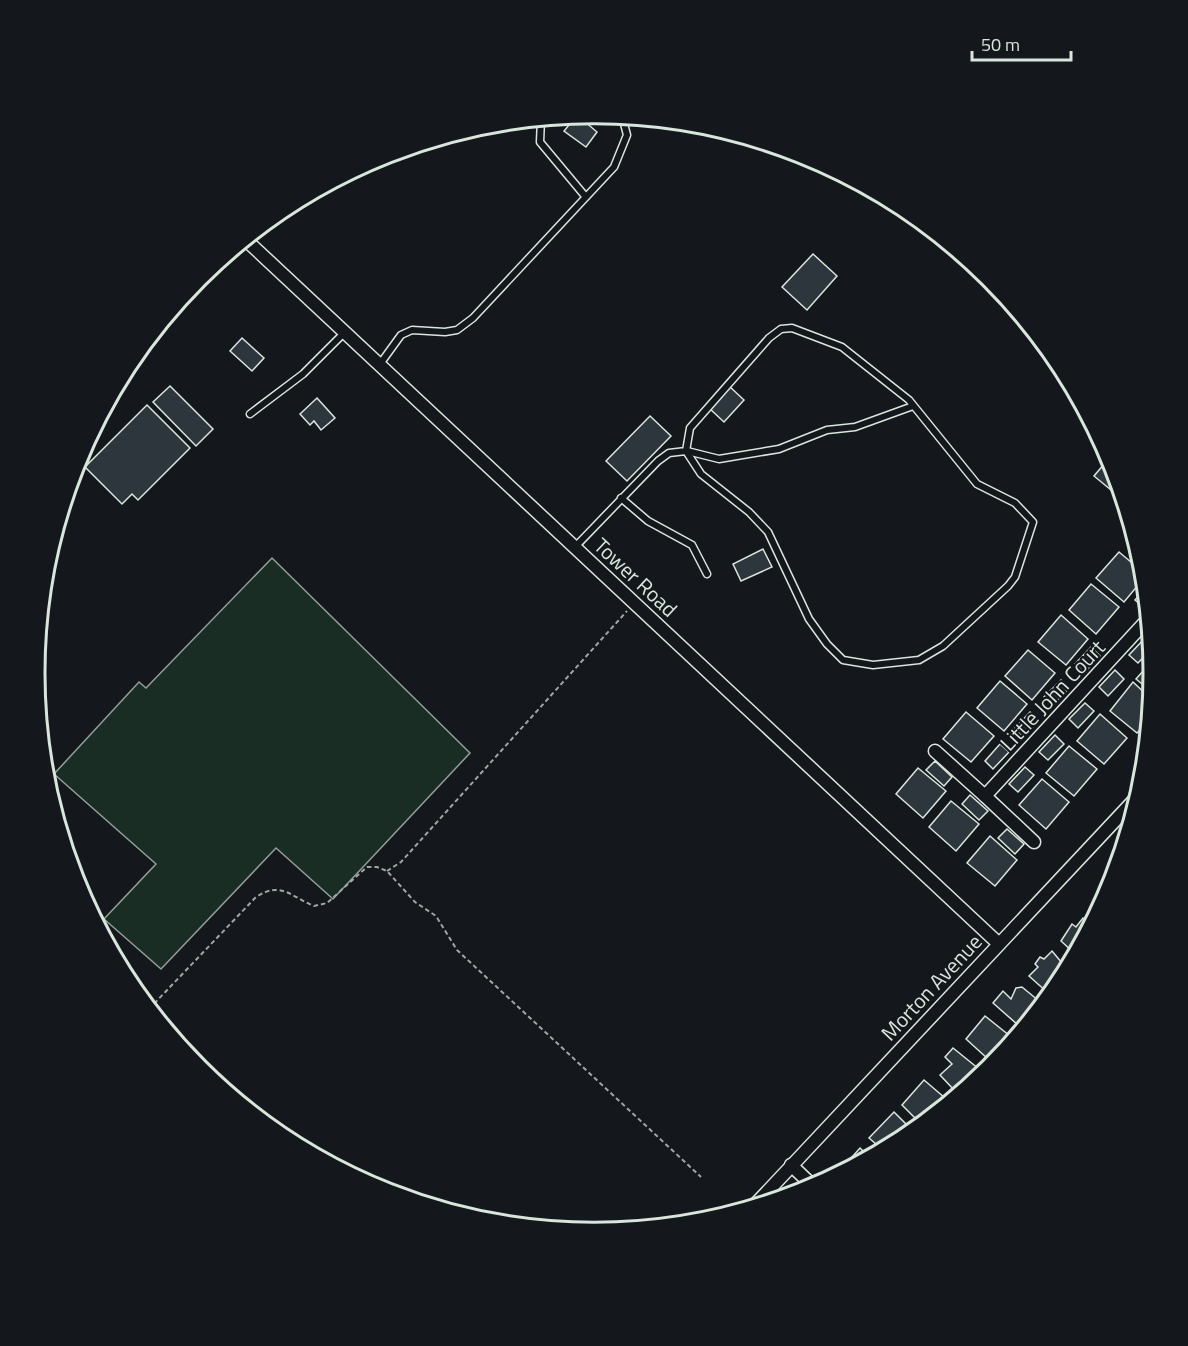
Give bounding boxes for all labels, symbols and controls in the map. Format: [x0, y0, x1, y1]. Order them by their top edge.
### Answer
scale bar [972, 24, 1071, 62]
text: 50 m [981, 31, 1020, 58]
street label: Tower Road [587, 530, 685, 624]
street label: Little John Court [992, 632, 1112, 758]
street label: Morton Avenue [873, 926, 989, 1048]

